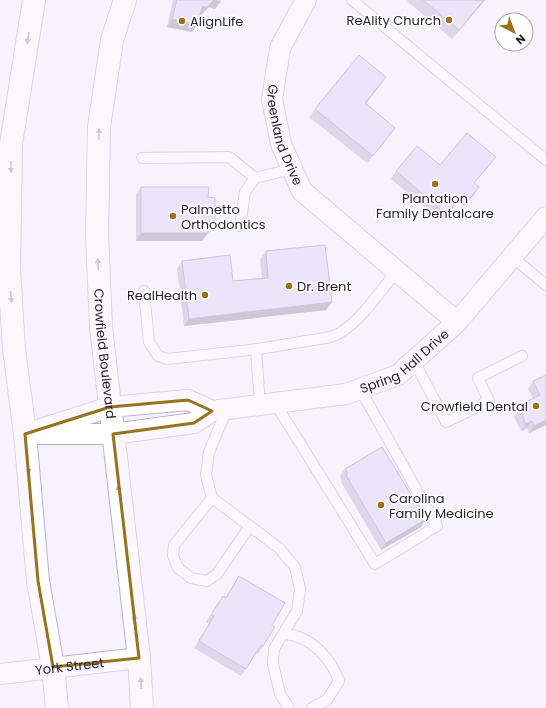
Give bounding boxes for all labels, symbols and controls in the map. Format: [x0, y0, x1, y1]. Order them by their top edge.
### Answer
place label: ReAlity Church [347, 11, 441, 30]
place label: AlignLife [190, 12, 243, 31]
north arrow [494, 12, 534, 52]
marker: ReAlity Church [444, 15, 454, 25]
marker: AlignLife [177, 16, 187, 26]
text: N [512, 31, 529, 48]
one-way arrow [25, 32, 31, 45]
street label: Greenland Drive [262, 83, 307, 188]
one-way arrow [96, 127, 102, 140]
one-way arrow [8, 161, 14, 174]
marker: Plantation Family Dentalcare [430, 179, 440, 189]
place label: Plantation Family Dentalcare [376, 189, 494, 223]
place label: Palmetto Orthodontics [181, 200, 266, 234]
marker: Palmetto Orthodontics [168, 211, 178, 221]
one-way arrow [95, 257, 101, 270]
place label: Dr. Brent [297, 277, 351, 296]
marker: Dr. Brent [284, 281, 294, 291]
place label: RealHealth [127, 286, 197, 305]
street label: Crowfield Boulevard [89, 288, 120, 420]
marker: RealHealth [200, 290, 210, 300]
one-way arrow [7, 291, 14, 303]
street label: Spring Hall Drive [357, 325, 453, 398]
place label: Crowfield Dental [421, 397, 528, 416]
marker: Crowfield Dental [531, 401, 541, 411]
one-way arrow [25, 462, 31, 474]
one-way arrow [116, 484, 123, 497]
place label: Carolina Family Medicine [389, 489, 494, 523]
marker: Carolina Family Medicine [376, 500, 386, 510]
one-way arrow [132, 614, 138, 626]
street label: York Street [34, 653, 105, 680]
one-way arrow [137, 677, 144, 689]

